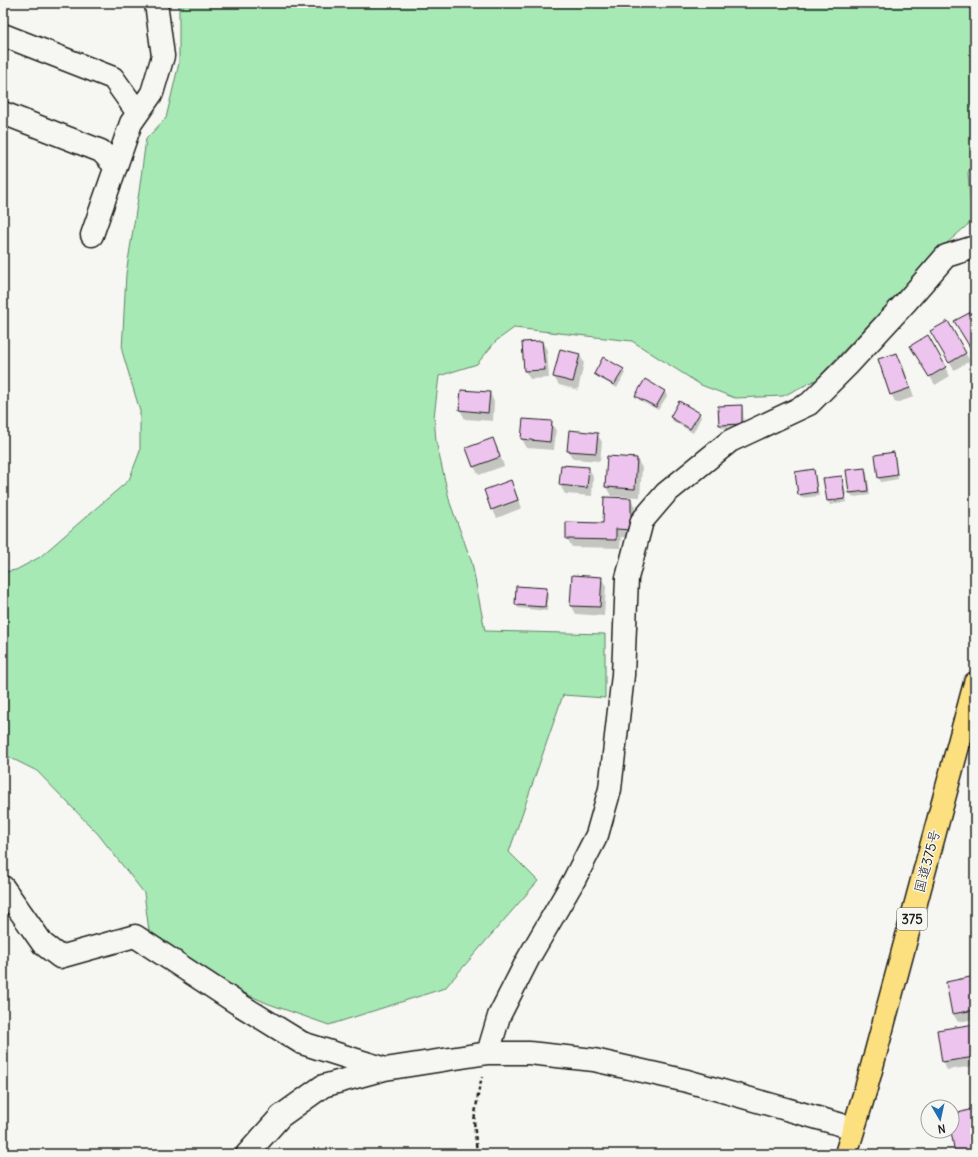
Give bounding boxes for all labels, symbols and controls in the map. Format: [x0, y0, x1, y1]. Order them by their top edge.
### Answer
street label: 国道375号 [910, 827, 944, 895]
road number: 375 [897, 908, 927, 930]
north arrow [920, 1099, 960, 1139]
text: N [937, 1121, 946, 1136]

